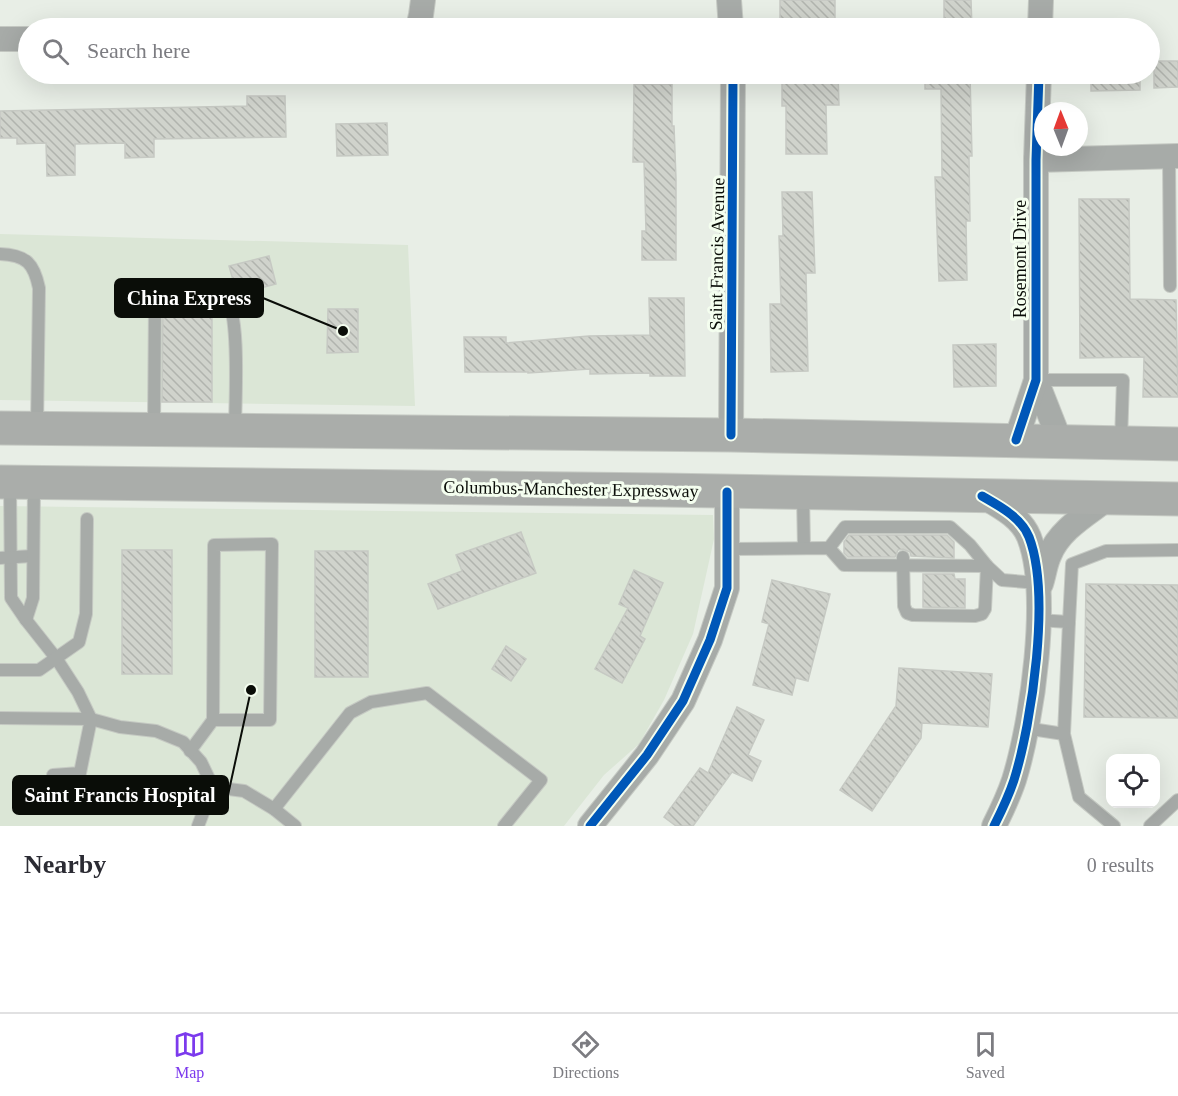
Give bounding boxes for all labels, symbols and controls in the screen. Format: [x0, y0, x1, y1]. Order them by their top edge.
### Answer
search box [18, 18, 1160, 84]
icon: search [39, 35, 72, 68]
text: Search here [87, 38, 190, 63]
north arrow [1034, 102, 1088, 156]
street label: Saint Francis Avenue [706, 178, 728, 330]
street label: Rosemont Drive [1010, 200, 1030, 318]
callout: China Express [115, 279, 263, 317]
text: China Express [127, 287, 252, 310]
street label: Columbus-Manchester Expressway [443, 477, 699, 501]
map controls [1106, 754, 1160, 808]
button: locate [1106, 754, 1160, 808]
callout: Saint Francis Hospital [13, 776, 228, 814]
text: Saint Francis Hospital [24, 784, 216, 807]
text: Nearby [24, 850, 106, 879]
text: 0 results [1087, 854, 1154, 876]
tab: Map [173, 1028, 206, 1082]
tab: Directions [553, 1028, 619, 1082]
tab: Saved [966, 1028, 1005, 1082]

